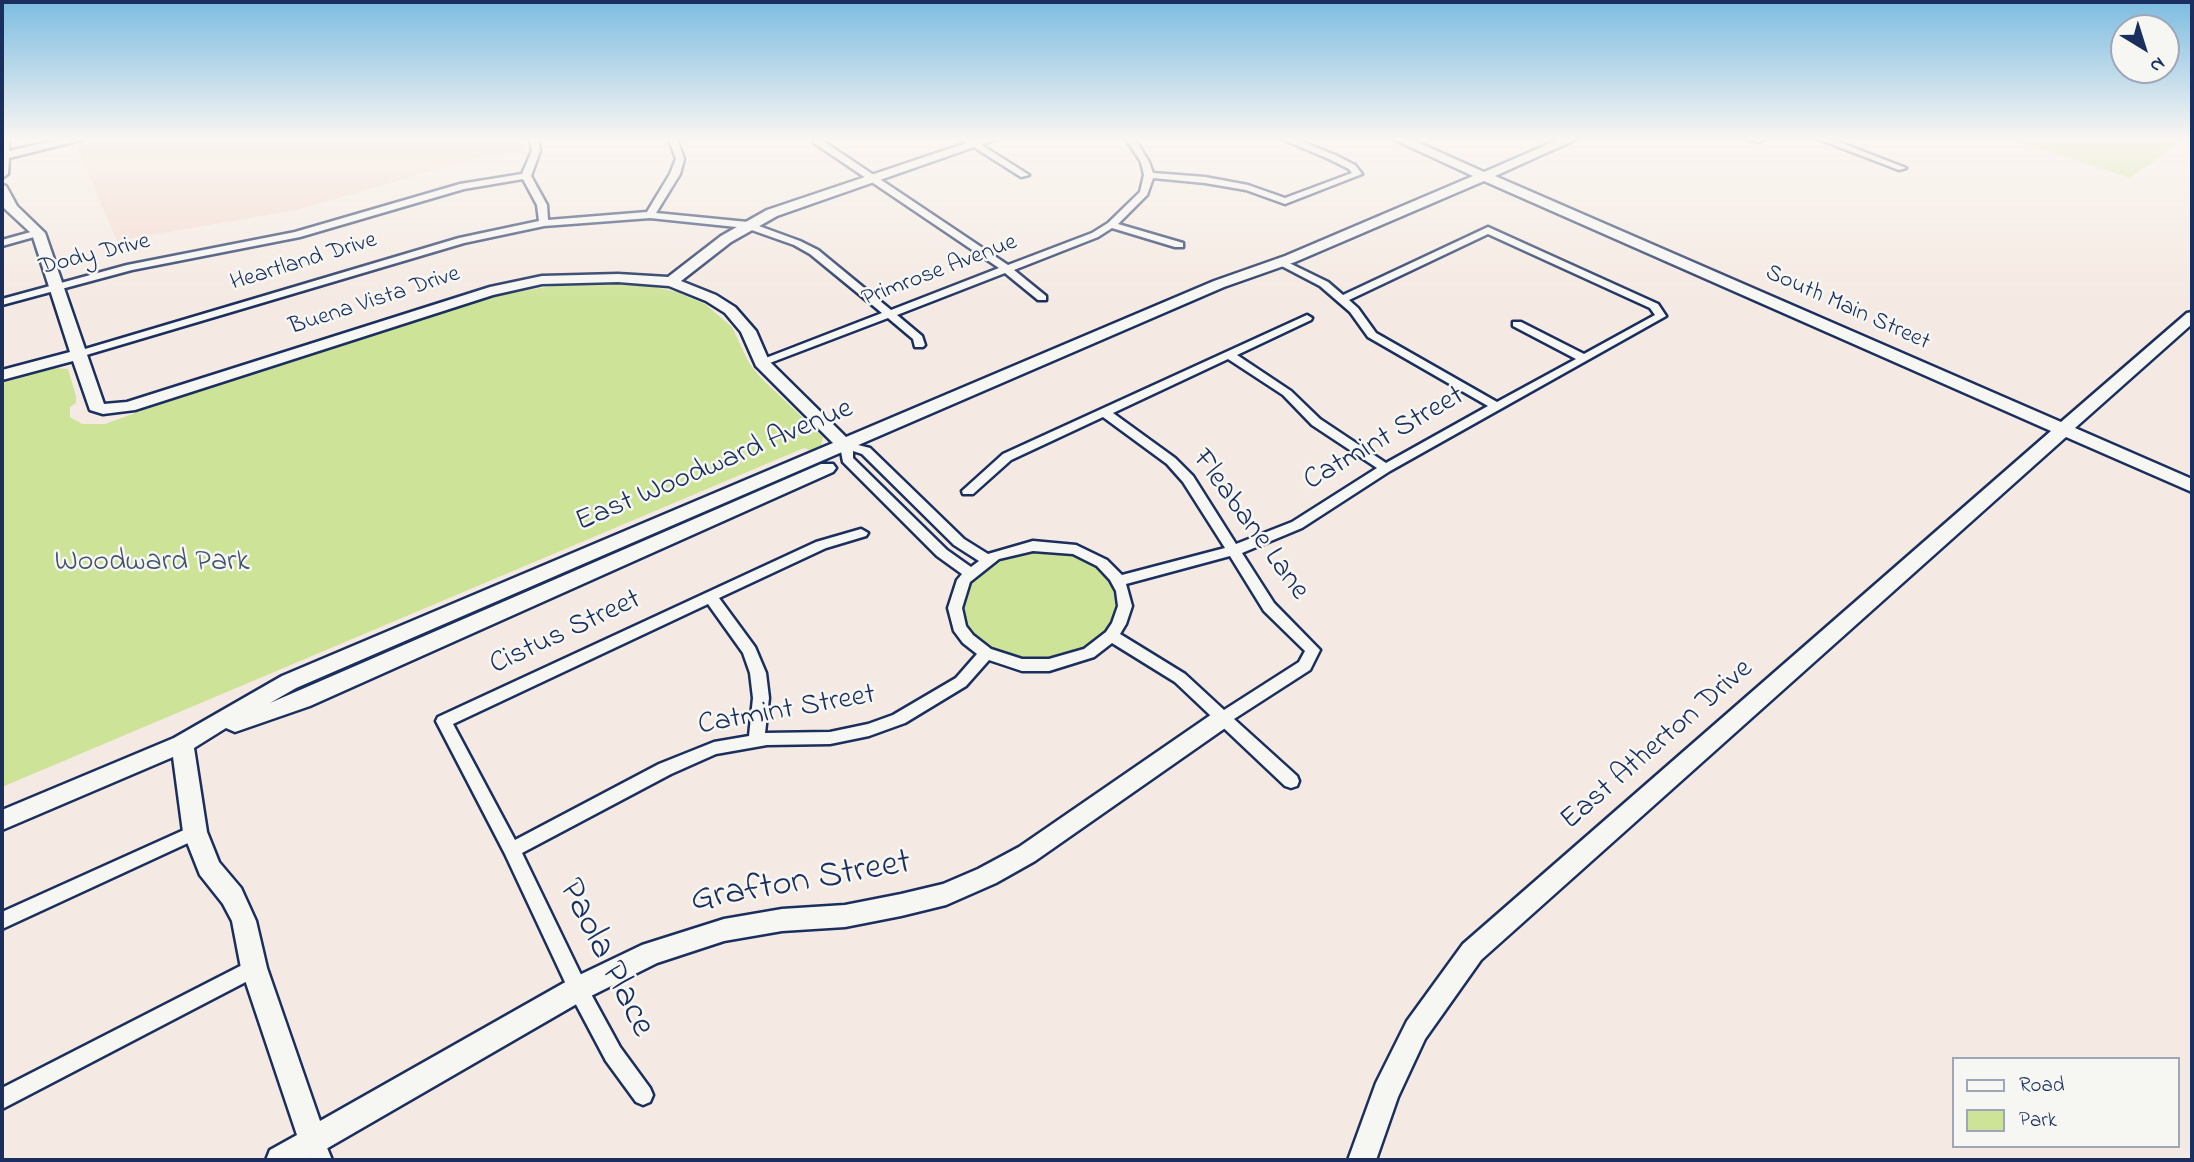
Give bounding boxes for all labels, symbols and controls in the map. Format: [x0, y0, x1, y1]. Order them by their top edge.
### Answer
north arrow [2110, 14, 2180, 84]
text: N [2144, 50, 2170, 79]
street label: Heartland Drive [227, 227, 381, 299]
street label: Dody Drive [37, 228, 153, 284]
street label: Primrose Avenue [859, 229, 1021, 315]
street label: South Main Street [1760, 260, 1934, 358]
street label: Buena Vista Drive [286, 261, 464, 343]
street label: Catmint Street [1298, 380, 1472, 500]
street label: East Woodward Avenue [571, 392, 859, 542]
street label: Fleabane Lane [1182, 444, 1316, 608]
park label: Woodward Park [54, 546, 250, 582]
street label: Cistus Street [485, 583, 647, 685]
street label: East Atherton Drive [1554, 653, 1762, 839]
street label: Catmint Street [696, 679, 878, 745]
street label: Grafton Street [687, 843, 915, 925]
street label: Paola Place [545, 873, 663, 1045]
legend [1952, 1057, 2180, 1148]
text: Road [2019, 1071, 2065, 1101]
text: Park [2019, 1106, 2057, 1136]

